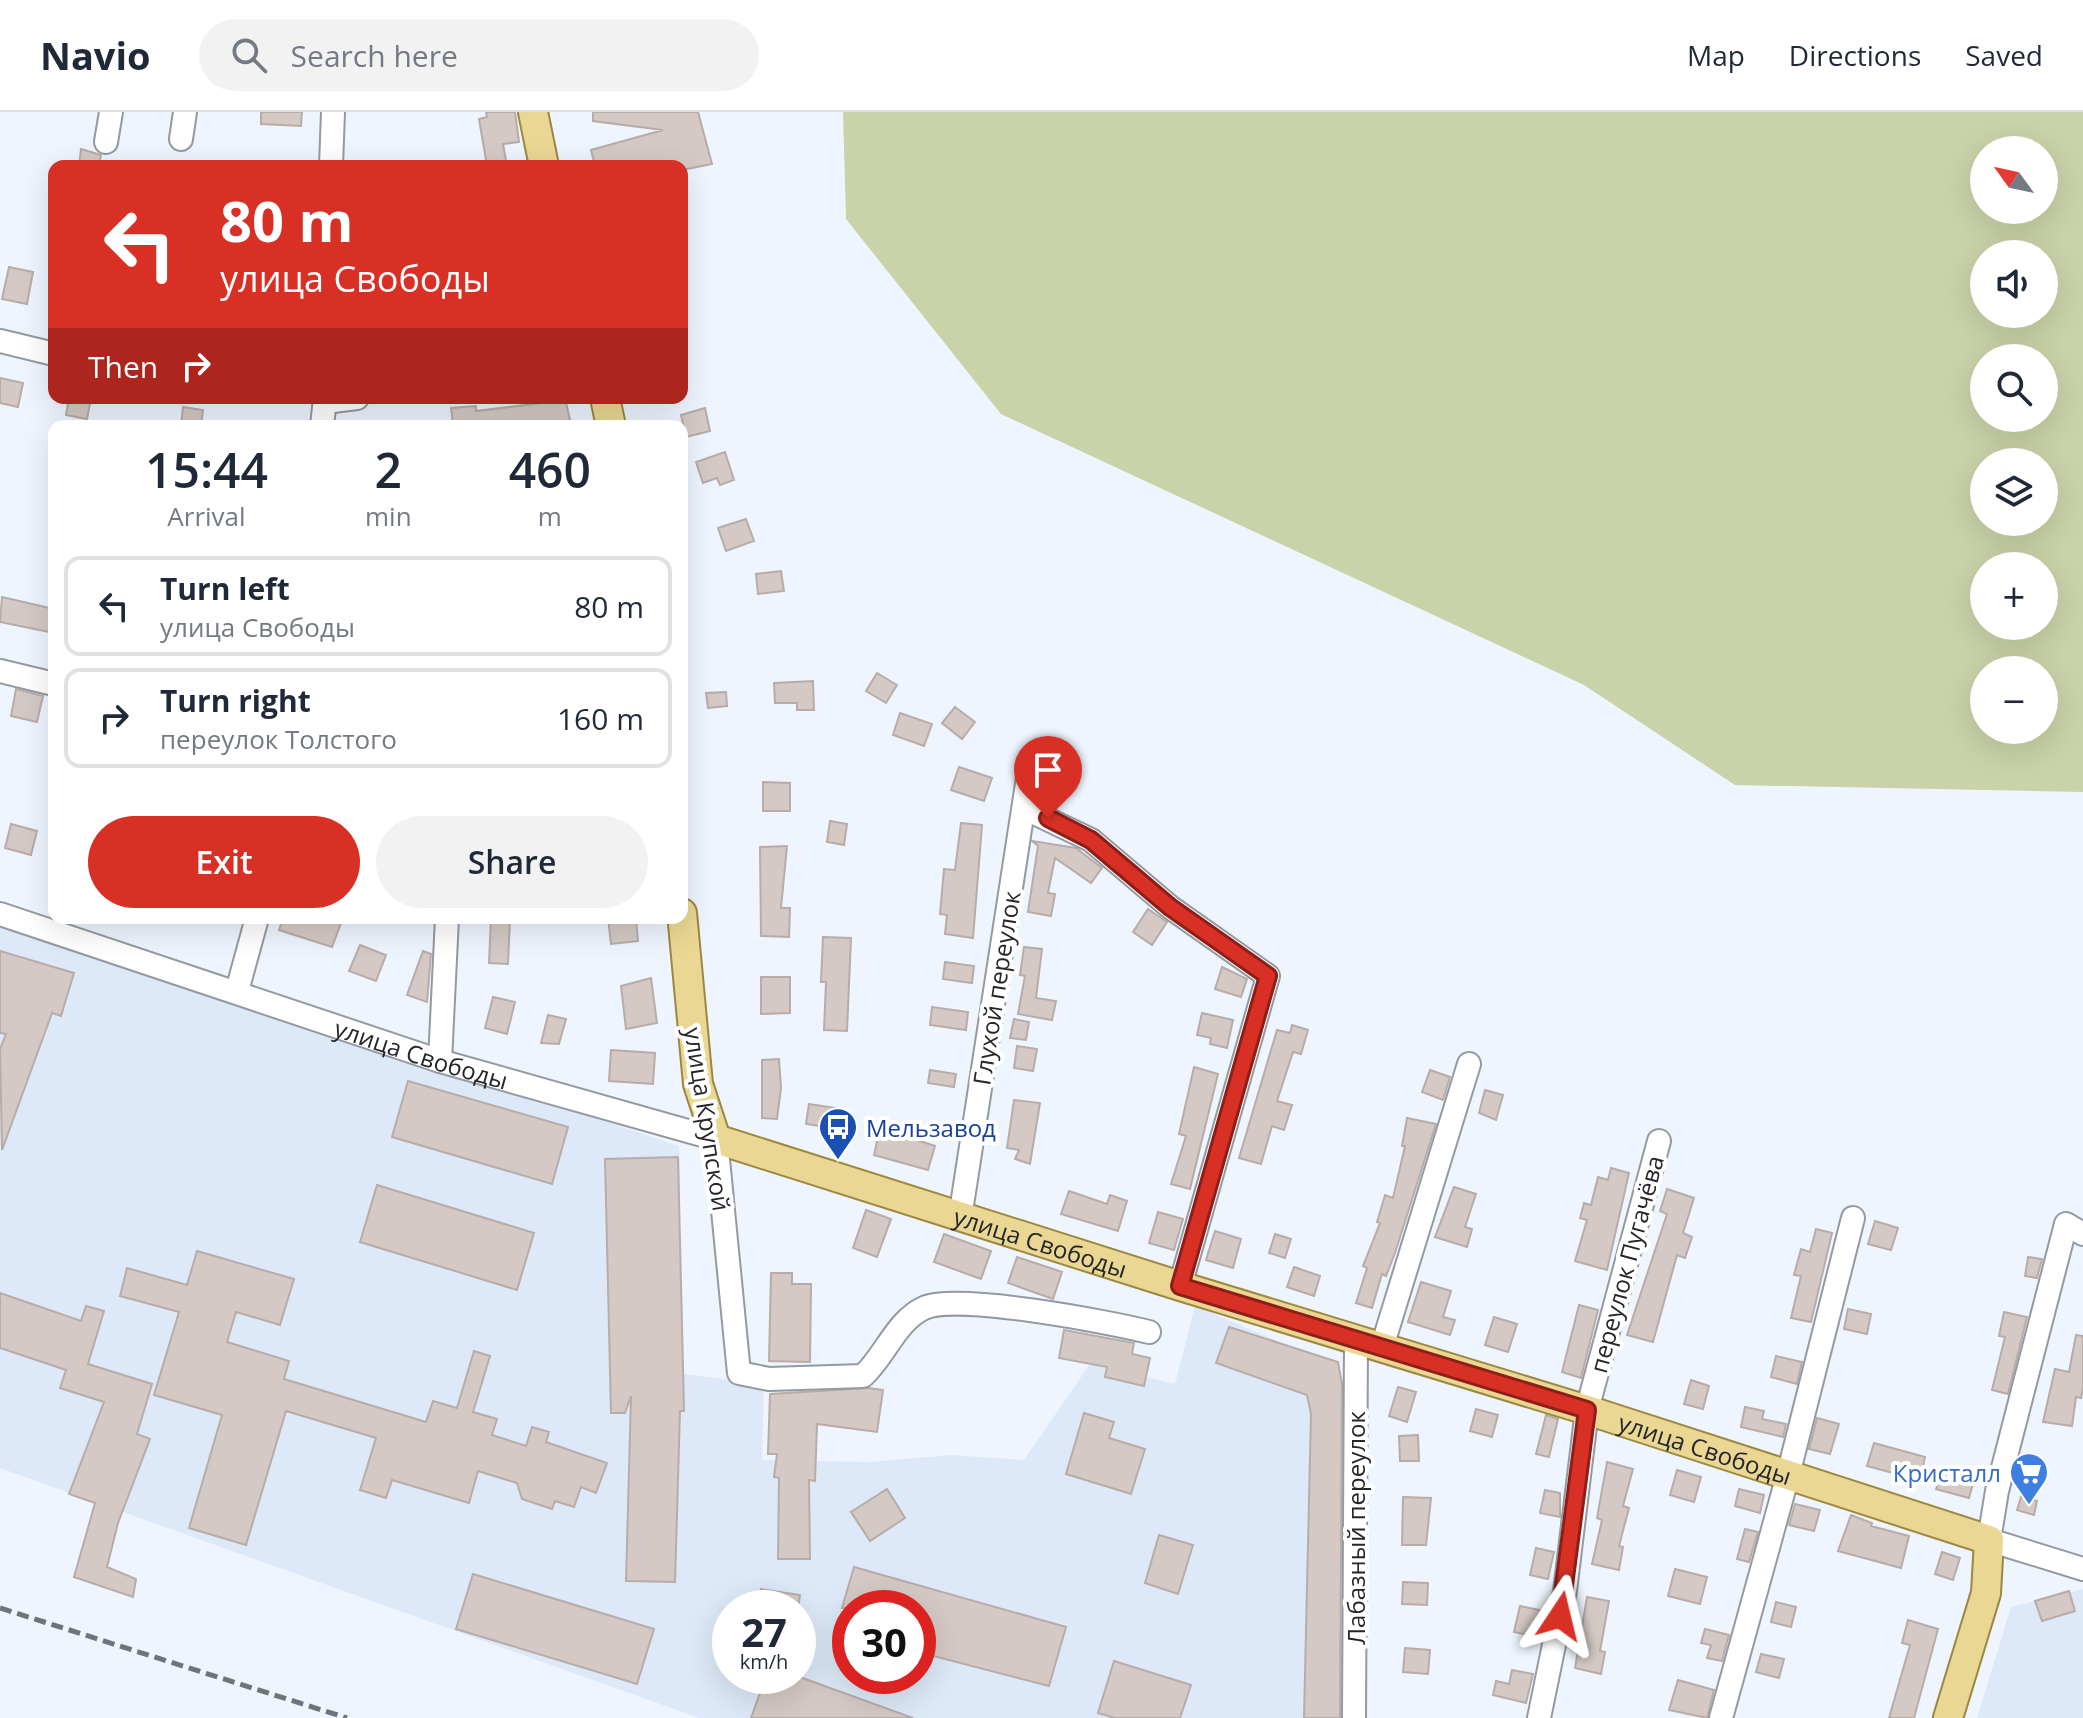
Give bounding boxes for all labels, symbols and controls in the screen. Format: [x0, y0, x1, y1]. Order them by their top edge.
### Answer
search box [199, 19, 759, 91]
text: Navio [40, 29, 151, 81]
icon: search [227, 33, 271, 77]
text: Search here [291, 35, 458, 76]
text: Map [1687, 36, 1745, 74]
text: Directions [1789, 36, 1921, 74]
text: Saved [1965, 36, 2043, 74]
north arrow [1970, 136, 2058, 224]
map controls [1970, 136, 2058, 744]
text: 80 m [220, 182, 354, 258]
icon: left [88, 192, 192, 296]
button: sound [1970, 240, 2058, 328]
text: улица Свободы [220, 254, 490, 303]
icon: right [174, 344, 218, 388]
button: search [1970, 344, 2058, 432]
text: Then [88, 346, 158, 387]
text: 15:44 [145, 437, 268, 502]
text: 2 [375, 437, 402, 502]
text: 460 [509, 437, 591, 502]
button: layers [1970, 448, 2058, 536]
text: Arrival [167, 498, 246, 534]
text: min [365, 498, 412, 534]
text: m [538, 498, 562, 534]
button: + [1970, 552, 2058, 640]
text: Turn left [160, 568, 290, 609]
icon: left [92, 584, 136, 628]
text: 80 m [574, 586, 644, 627]
text: улица Свободы [160, 609, 355, 645]
button: − [1970, 656, 2058, 744]
text: Turn right [160, 680, 311, 721]
icon: right [92, 696, 136, 740]
text: 160 m [557, 698, 644, 739]
text: переулок Толстого [160, 721, 397, 757]
pin [1014, 736, 1082, 818]
icon: arrive [1026, 748, 1070, 792]
button: Exit [88, 816, 360, 908]
button: Share [376, 816, 648, 908]
street label: Глухой переулок [964, 888, 1028, 1087]
street label: улица Свободы [331, 1011, 512, 1096]
street label: улица Крупской [677, 1025, 739, 1213]
bus stop icon: Мельзавод [817, 1106, 859, 1161]
place label: Мельзавод [866, 1111, 996, 1144]
street label: переулок Пугачёва [1581, 1152, 1671, 1376]
street label: улица Свободы [950, 1199, 1131, 1285]
street label: улица Свободы [1614, 1405, 1796, 1492]
street label: Лабазный переулок [1339, 1411, 1372, 1645]
supermarket icon: Кристалл [2008, 1451, 2050, 1506]
place label: Кристалл [1893, 1456, 2001, 1489]
position arrow [1518, 1574, 1602, 1658]
speed limit sign: 30 [832, 1590, 936, 1694]
text: 27 [741, 1604, 787, 1659]
text: km/h [740, 1648, 788, 1675]

